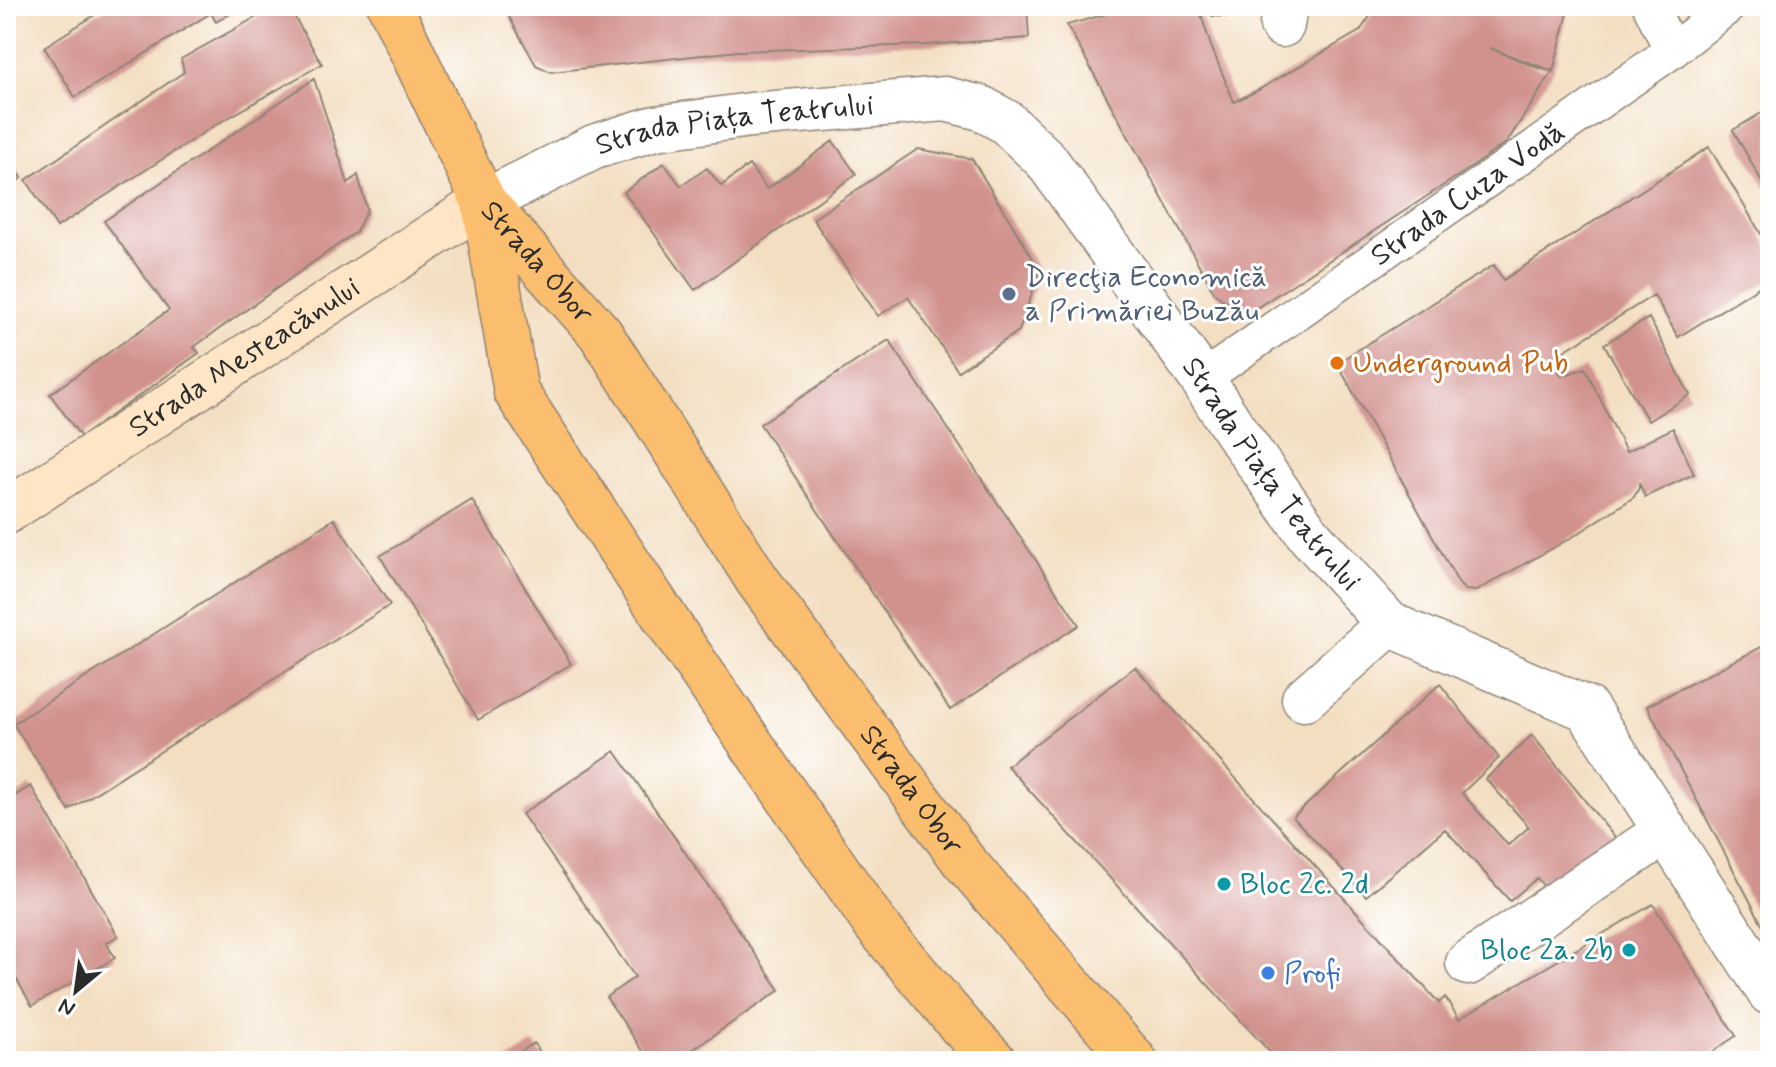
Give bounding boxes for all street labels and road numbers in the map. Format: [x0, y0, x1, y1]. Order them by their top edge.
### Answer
street label: Strada Piața Teatrului [591, 85, 875, 165]
street label: Strada Cuza Vodă [1363, 112, 1573, 275]
street label: Strada Obor [472, 192, 602, 332]
street label: Strada Mesteacănului [121, 268, 367, 447]
street label: Strada Piața Teatrului [1173, 349, 1370, 599]
street label: Strada Obor [851, 717, 972, 863]

